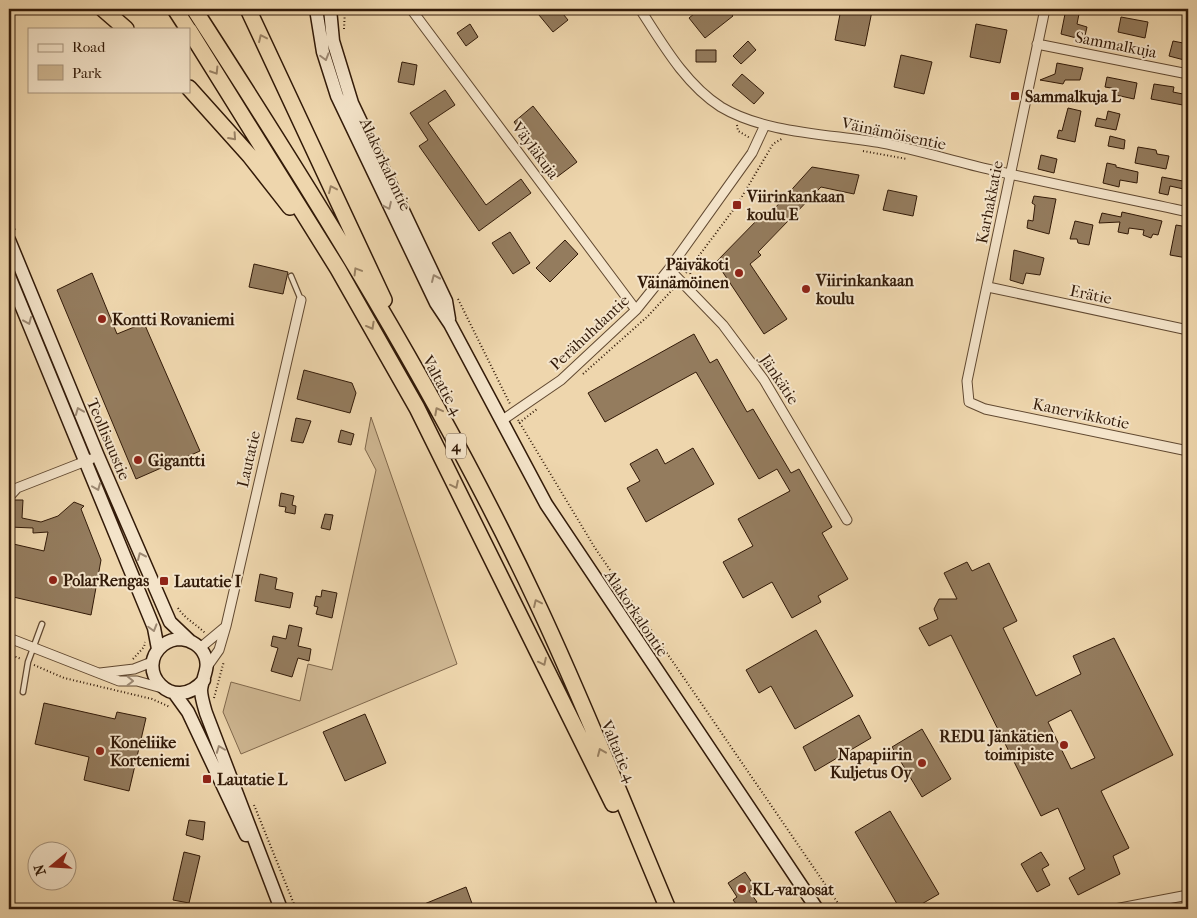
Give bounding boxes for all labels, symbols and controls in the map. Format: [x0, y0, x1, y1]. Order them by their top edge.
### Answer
street label: Sammalkuja [1073, 27, 1159, 62]
legend [28, 28, 190, 92]
one-way arrow [258, 34, 268, 43]
text: Road [72, 38, 106, 56]
one-way arrow [319, 52, 329, 60]
text: Park [72, 64, 102, 82]
one-way arrow [208, 66, 218, 75]
place label: Sammalkuja L [1025, 87, 1121, 106]
marker: Sammalkuja L [1009, 90, 1021, 102]
street label: Väinämöisentie [839, 113, 948, 154]
street label: Alakorkalontie [355, 114, 415, 214]
street label: Väyläkuja [507, 117, 564, 183]
one-way arrow [227, 132, 236, 141]
street label: Karhakkatie [972, 159, 1007, 245]
one-way arrow [328, 185, 339, 194]
place label: Viirinkankaan koulu E [746, 187, 846, 224]
marker: Viirinkankaan koulu E [731, 199, 743, 211]
one-way arrow [382, 201, 392, 210]
place label: Päiväkoti Väinämöinen [637, 255, 730, 292]
one-way arrow [353, 267, 363, 276]
marker: Päiväkoti Väinämöinen [733, 267, 745, 279]
place label: Viirinkankaan koulu [815, 271, 915, 308]
one-way arrow [431, 274, 441, 283]
street label: Erätie [1068, 281, 1114, 308]
marker: Viirinkankaan koulu [800, 283, 812, 295]
street label: Perähuhdantie [546, 291, 633, 374]
place label: Kontti Rovaniemi [112, 310, 235, 329]
marker: Kontti Rovaniemi [96, 313, 108, 325]
one-way arrow [21, 316, 32, 325]
one-way arrow [364, 321, 374, 330]
street label: Jänkätie [755, 349, 803, 408]
street label: Valtatie 4 [418, 351, 467, 419]
street label: Kanervikkotie [1031, 394, 1131, 433]
street label: Teollisuustie [83, 395, 134, 483]
one-way arrow [75, 407, 86, 416]
one-way arrow [434, 408, 444, 417]
street label: Lautatie [233, 429, 264, 489]
road number: 4 [446, 434, 466, 458]
place label: Gigantti [148, 451, 206, 471]
marker: Gigantti [132, 454, 144, 466]
one-way arrow [449, 480, 459, 489]
one-way arrow [91, 482, 102, 491]
one-way arrow [137, 552, 148, 561]
street label: Alakorkalontie [600, 566, 673, 660]
place label: PolarRengas [63, 571, 149, 591]
place label: Lautatie I [174, 572, 242, 591]
marker: PolarRengas [47, 574, 59, 586]
marker: Lautatie I [158, 575, 170, 587]
one-way arrow [532, 599, 543, 608]
one-way arrow [148, 624, 158, 632]
one-way arrow [537, 657, 547, 666]
one-way arrow [126, 676, 134, 686]
street label: Valtatie 4 [597, 716, 640, 785]
place label: REDU Jänkätien toimipiste [939, 727, 1055, 765]
place label: Koneliike Korteniemi [110, 733, 190, 770]
marker: REDU Jänkätien toimipiste [1058, 739, 1070, 751]
marker: Koneliike Korteniemi [94, 745, 106, 757]
place label: Napapiirin Kuljetus Oy [830, 745, 913, 783]
one-way arrow [216, 746, 226, 754]
one-way arrow [596, 748, 607, 757]
marker: Napapiirin Kuljetus Oy [916, 757, 928, 769]
place label: Lautatie L [217, 770, 288, 789]
marker: Lautatie L [201, 773, 213, 785]
north arrow [28, 840, 78, 890]
text: N [30, 862, 50, 878]
place label: KL-varaosat [752, 880, 834, 899]
marker: KL-varaosat [736, 883, 748, 895]

